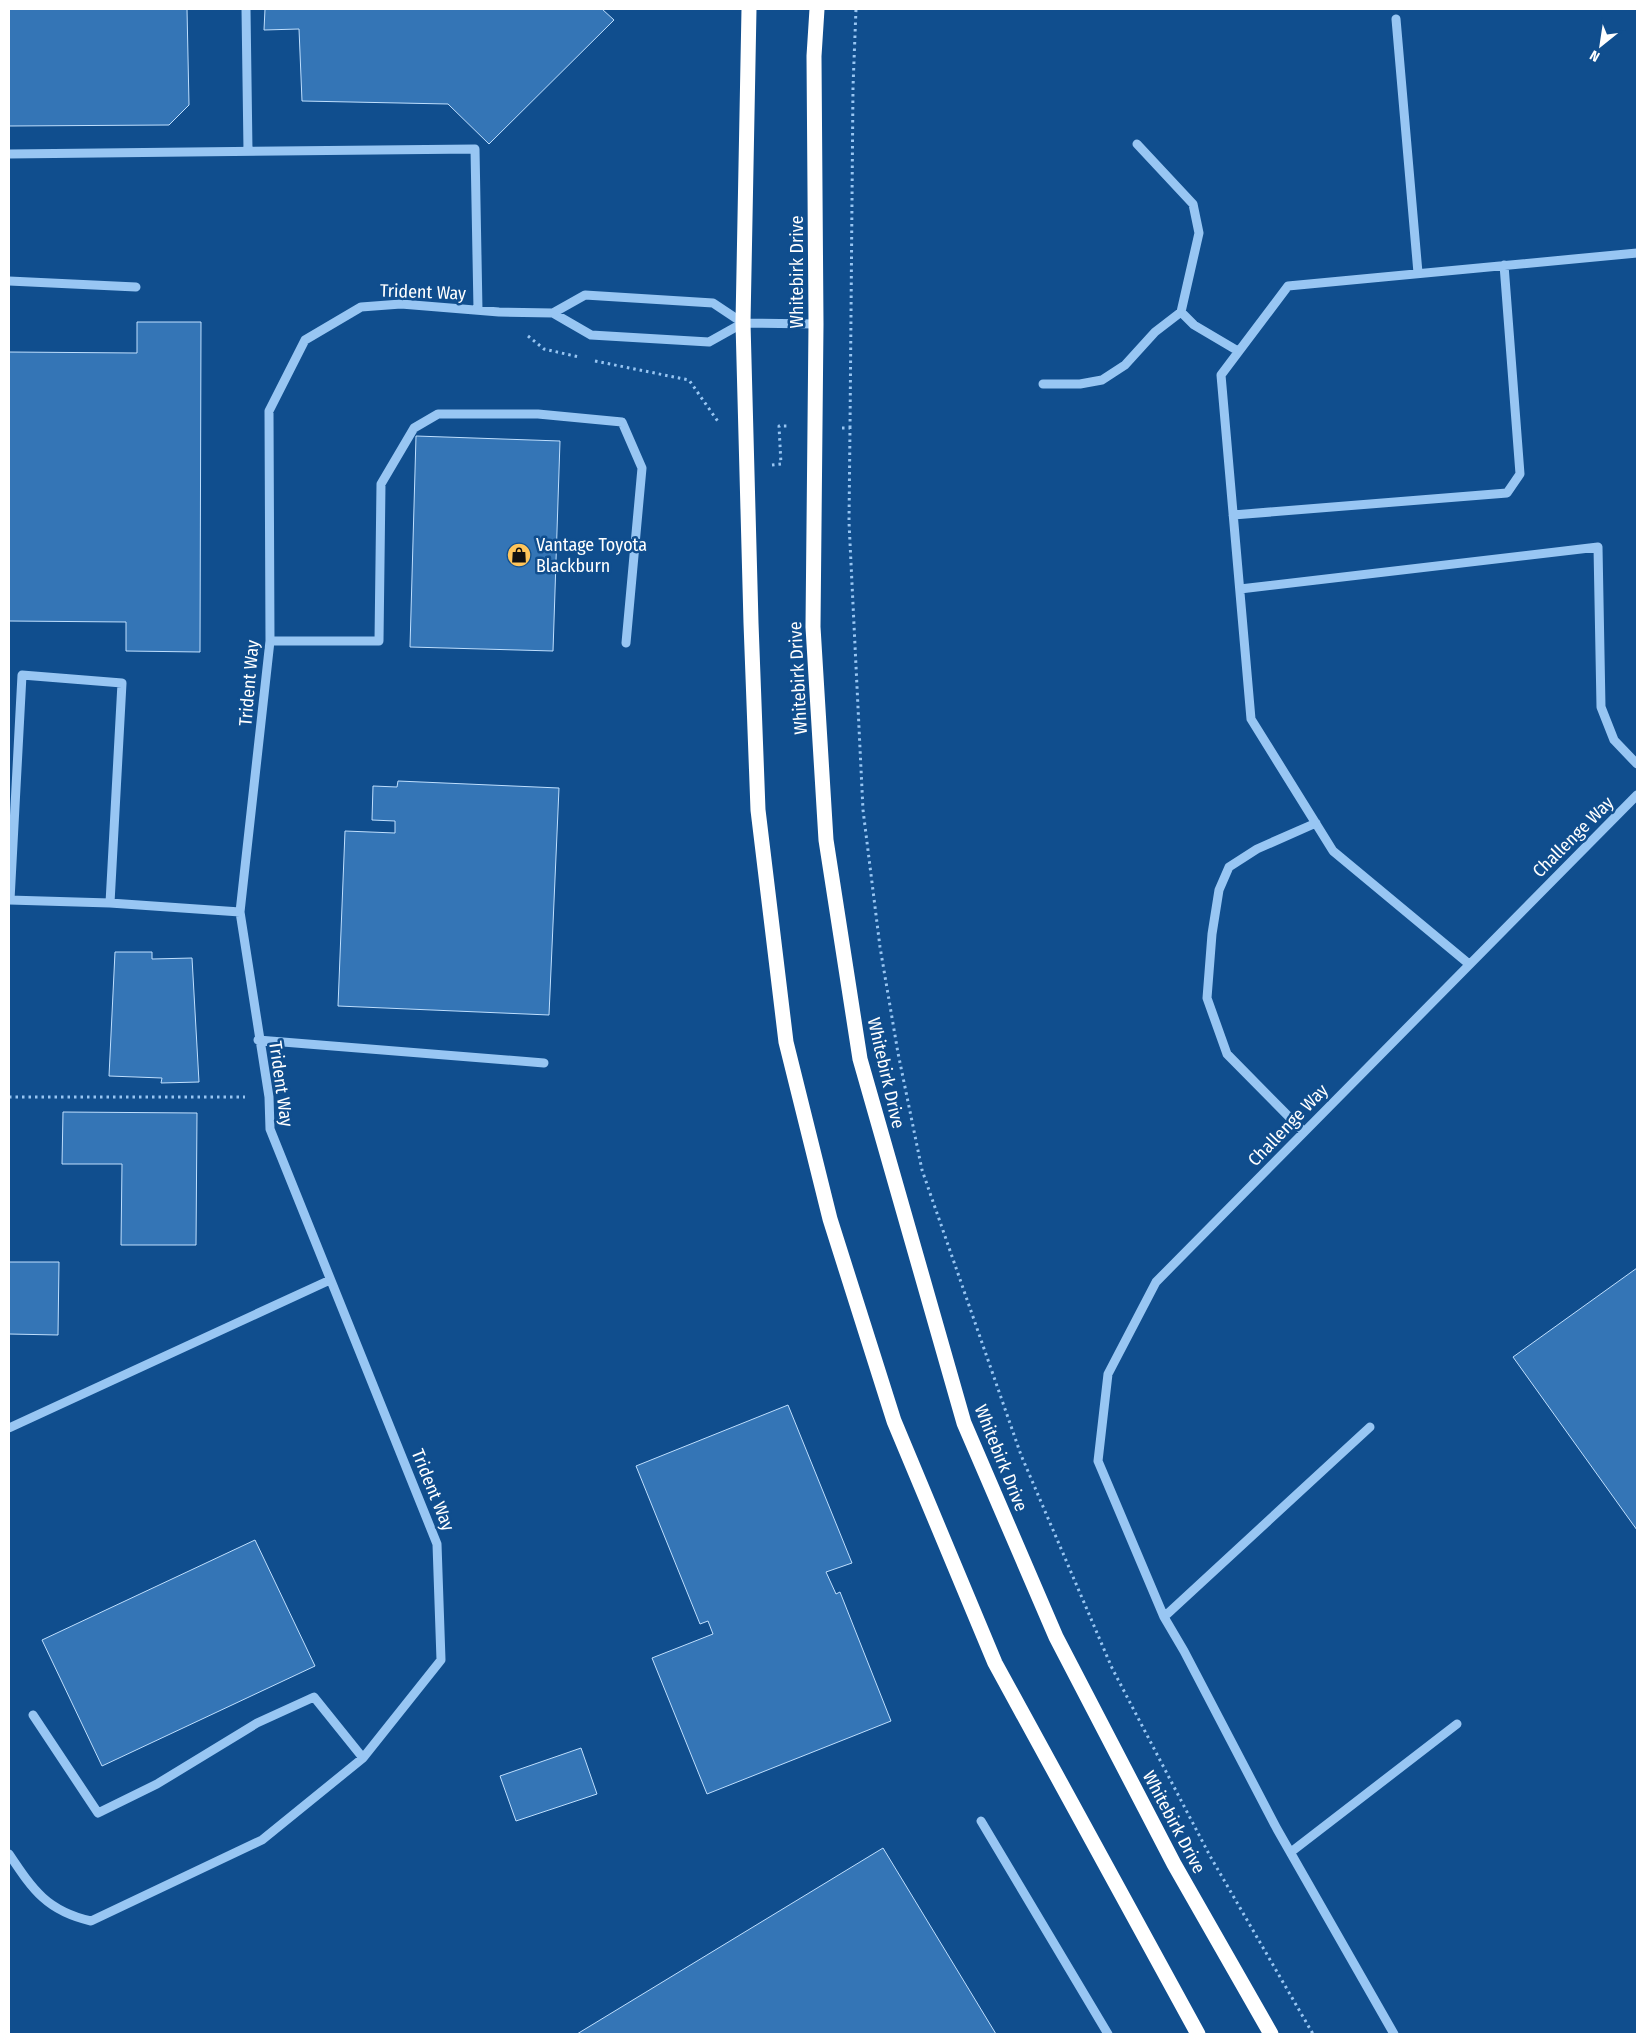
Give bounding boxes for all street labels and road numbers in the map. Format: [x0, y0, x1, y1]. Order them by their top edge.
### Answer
street label: Whitebirk Drive [786, 215, 808, 329]
street label: Trident Way [380, 280, 466, 304]
street label: Whitebirk Drive [784, 621, 812, 735]
street label: Trident Way [234, 639, 264, 727]
street label: Challenge Way [1528, 792, 1618, 882]
street label: Whitebirk Drive [863, 1015, 909, 1131]
street label: Trident Way [264, 1040, 298, 1128]
street label: Challenge Way [1243, 1079, 1333, 1171]
street label: Whitebirk Drive [970, 1401, 1032, 1515]
street label: Trident Way [407, 1446, 459, 1534]
street label: Whitebirk Drive [1138, 1767, 1210, 1877]

